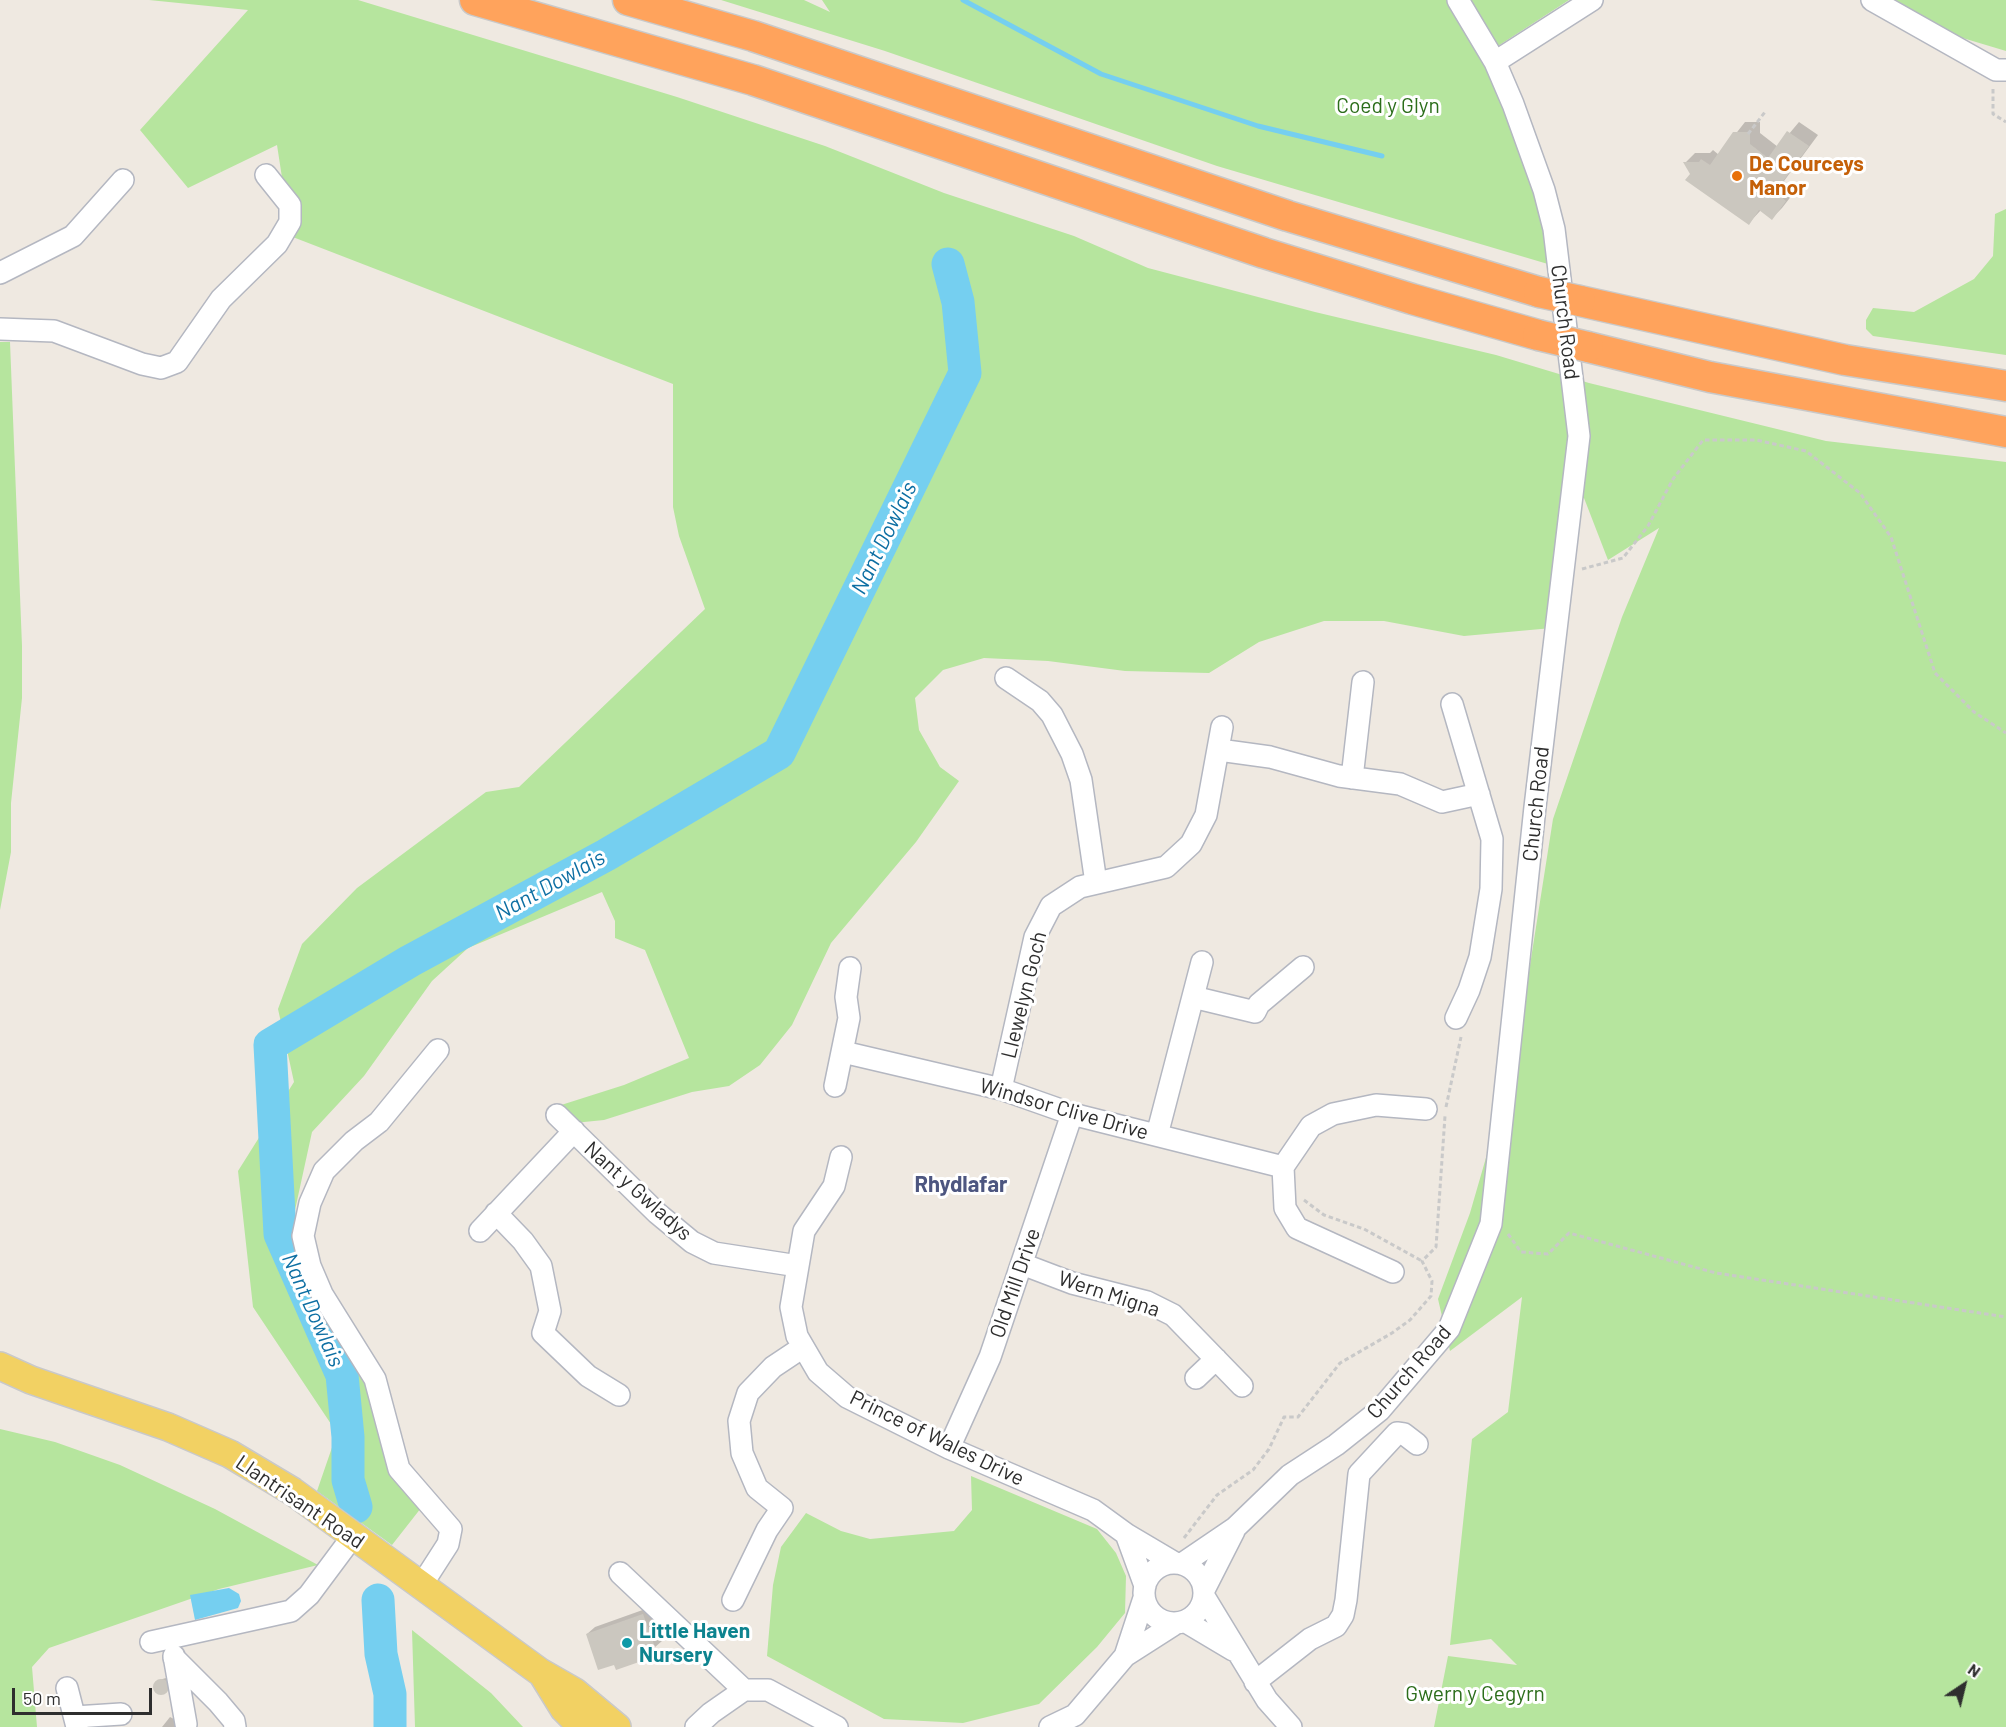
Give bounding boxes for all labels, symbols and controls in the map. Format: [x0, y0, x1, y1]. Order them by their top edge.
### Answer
park label: Coed y Glyn [1336, 93, 1440, 119]
place label: De Courceys Manor [1749, 151, 1864, 201]
marker: De Courceys Manor [1730, 169, 1744, 183]
street label: Church Road [1545, 263, 1585, 381]
water label: Nant Dowlais [845, 478, 923, 598]
street label: Church Road [1517, 745, 1555, 863]
water label: Nant Dowlais [490, 844, 610, 926]
street label: Llewelyn Goch [996, 929, 1052, 1061]
street label: Windsor Clive Drive [977, 1073, 1151, 1145]
street label: Nant y Gwladys [579, 1136, 697, 1246]
district label: Rhydlafar [914, 1172, 1008, 1198]
street label: Old Mill Drive [984, 1225, 1046, 1341]
water label: Nant Dowlais [276, 1249, 350, 1371]
street label: Wern Migna [1055, 1266, 1163, 1322]
street label: Church Road [1362, 1320, 1456, 1424]
street label: Prince of Wales Drive [846, 1385, 1028, 1491]
street label: Llantrisant Road [231, 1450, 369, 1554]
place label: Little Haven Nursery [639, 1618, 750, 1668]
marker: Little Haven Nursery [620, 1636, 634, 1650]
north arrow [1934, 1655, 1994, 1715]
text: N [1965, 1659, 1984, 1681]
scale bar [15, 1676, 154, 1714]
park label: Gwern y Cegyrn [1405, 1681, 1545, 1707]
text: 50 m [23, 1687, 61, 1709]

